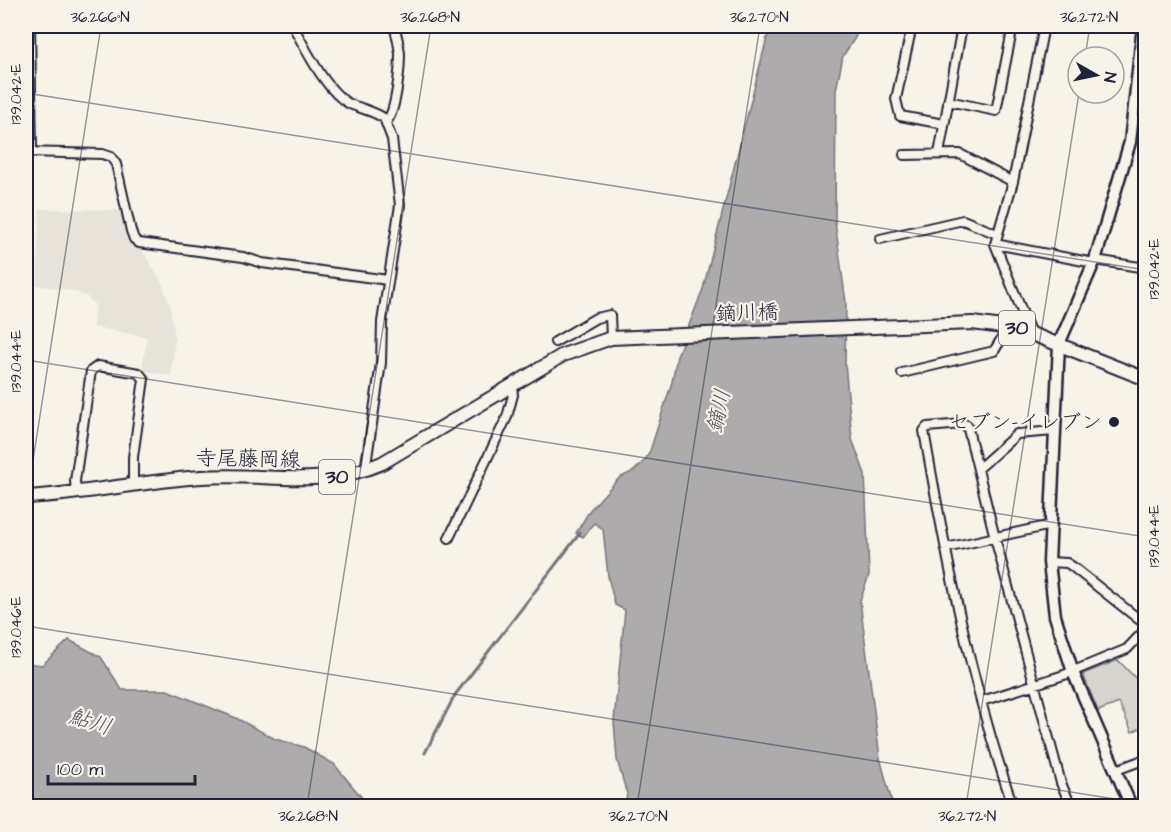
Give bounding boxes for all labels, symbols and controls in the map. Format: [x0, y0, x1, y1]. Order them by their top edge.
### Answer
text: 36.266°N [70, 7, 130, 28]
text: 36.268°N [400, 7, 460, 28]
text: 36.270°N [729, 7, 789, 28]
text: 36.272°N [1060, 7, 1118, 28]
north arrow [1066, 45, 1126, 105]
text: 139.042°E [6, 64, 27, 124]
text: N [1098, 71, 1121, 84]
text: 139.042°E [1144, 239, 1165, 299]
street label: 鏑川橋 [715, 297, 779, 329]
road number: 30 [999, 311, 1035, 345]
text: 139.044°E [6, 330, 27, 392]
water label: 鏑川 [699, 386, 739, 436]
place label: セブン-イレブン [948, 408, 1102, 437]
marker: セブン-イレブン [1107, 415, 1121, 429]
street label: 寺尾藤岡線 [195, 444, 301, 474]
road number: 30 [319, 460, 355, 494]
text: 139.044°E [1144, 505, 1165, 567]
text: 139.046°E [6, 596, 27, 658]
water label: 鮎川 [64, 701, 116, 743]
scale bar [48, 748, 195, 786]
text: 100 m [57, 757, 103, 782]
text: 36.268°N [278, 806, 338, 827]
text: 36.270°N [608, 806, 668, 827]
text: 36.272°N [938, 806, 996, 827]

